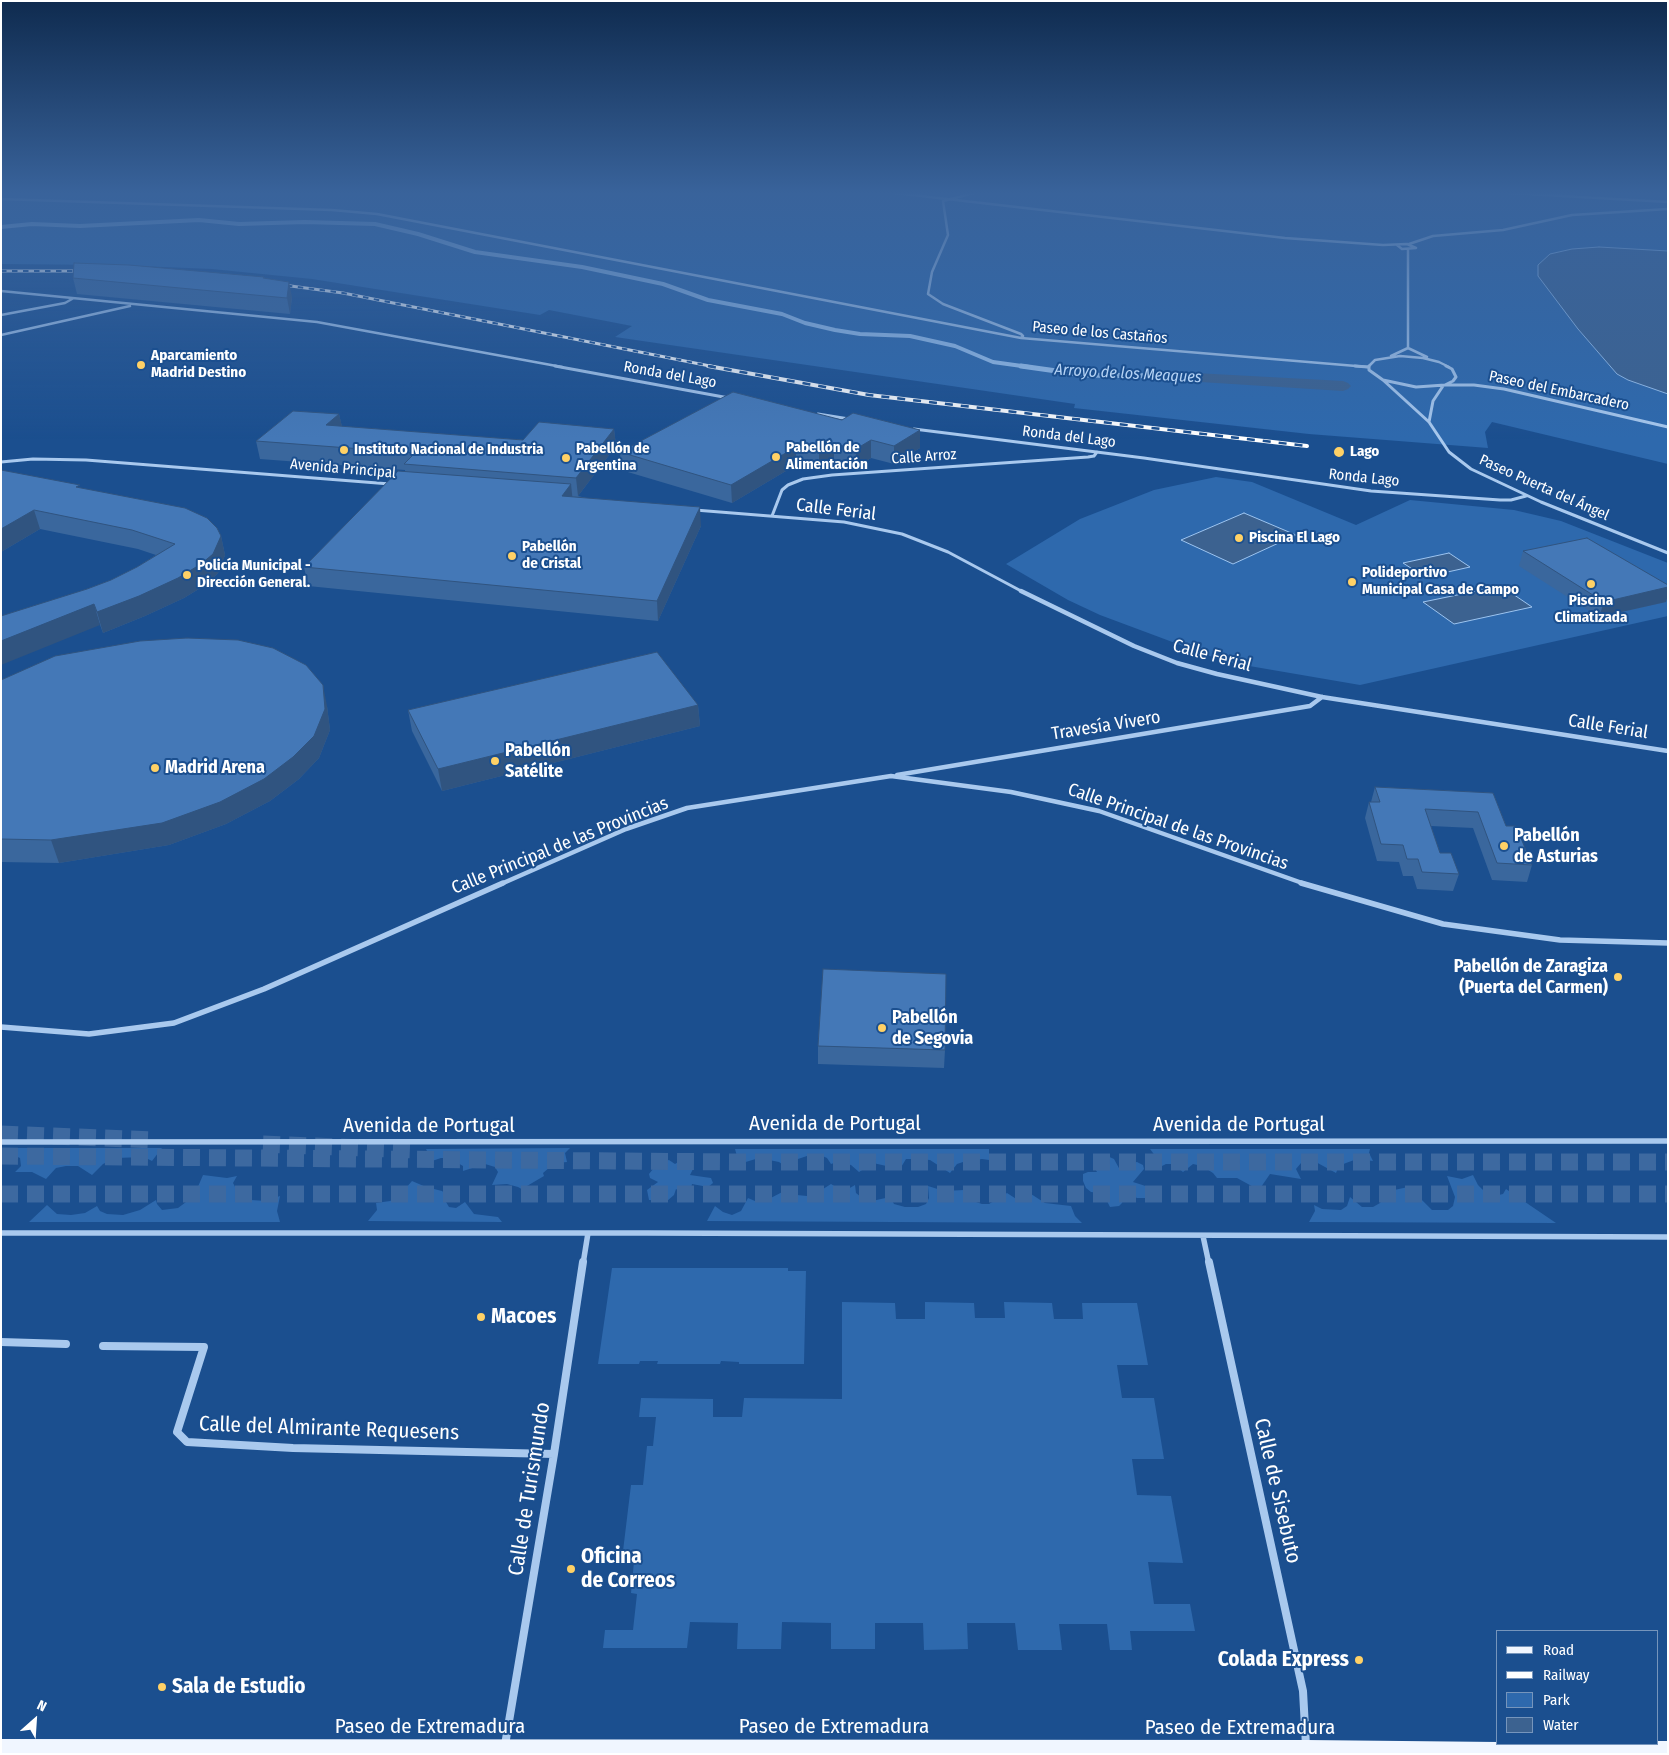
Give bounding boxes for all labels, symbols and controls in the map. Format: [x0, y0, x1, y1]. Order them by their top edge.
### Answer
street label: Paseo de los Castaños [1032, 318, 1168, 348]
place label: Aparcamiento Madrid Destino [151, 347, 246, 382]
street label: Ronda del Lago [622, 358, 718, 392]
marker: Aparcamiento Madrid Destino [135, 359, 147, 371]
water label: Arroyo de los Meaques [1054, 361, 1202, 387]
street label: Paseo del Embarcadero [1487, 367, 1631, 415]
street label: Ronda del Lago [1021, 422, 1117, 452]
place label: Pabellón de Alimentación [786, 439, 868, 474]
place label: Pabellón de Argentina [576, 440, 650, 475]
place label: Instituto Nacional de Industria [354, 441, 544, 459]
place label: Lago [1350, 443, 1379, 461]
marker: Instituto Nacional de Industria [338, 444, 350, 456]
marker: Lago [1332, 445, 1346, 459]
street label: Calle Arroz [891, 446, 957, 468]
marker: Pabellón de Alimentación [770, 451, 782, 463]
street label: Paseo Puerta del Ángel [1476, 451, 1612, 525]
marker: Pabellón de Argentina [560, 452, 572, 464]
street label: Avenida Principal [289, 455, 397, 483]
street label: Ronda Lago [1328, 465, 1400, 491]
street label: Calle Ferial [795, 494, 877, 526]
place label: Piscina El Lago [1249, 529, 1340, 547]
marker: Piscina El Lago [1233, 532, 1245, 544]
place label: Pabellón de Cristal [522, 538, 581, 573]
marker: Pabellón de Cristal [506, 550, 518, 562]
place label: Policía Municipal - Dirección General. [197, 557, 311, 592]
place label: Polideportivo Municipal Casa de Campo [1362, 564, 1519, 599]
marker: Policía Municipal - Dirección General. [181, 569, 193, 581]
marker: Polideportivo Municipal Casa de Campo [1346, 576, 1358, 588]
marker: Piscina Climatizada [1585, 578, 1597, 590]
place label: Piscina Climatizada [1555, 592, 1627, 627]
street label: Calle Ferial [1170, 635, 1254, 677]
street label: Travesía Vivero [1050, 707, 1162, 745]
street label: Calle Ferial [1567, 710, 1649, 744]
place label: Pabellón Satélite [505, 740, 571, 782]
marker: Pabellón Satélite [489, 755, 501, 767]
place label: Madrid Arena [165, 757, 265, 779]
marker: Madrid Arena [149, 762, 161, 774]
street label: Calle Principal de las Provincias [1065, 779, 1291, 875]
street label: Calle Principal de las Provincias [449, 793, 671, 899]
place label: Pabellón de Asturias [1514, 825, 1598, 868]
marker: Pabellón de Asturias [1498, 840, 1510, 852]
place label: Pabellón de Zaragiza (Puerta del Carmen) [1454, 956, 1608, 999]
marker: Pabellón de Zaragiza (Puerta del Carmen) [1612, 971, 1624, 983]
place label: Pabellón de Segovia [892, 1007, 973, 1050]
marker: Pabellón de Segovia [876, 1022, 888, 1034]
street label: Avenida de Portugal [749, 1111, 921, 1137]
street label: Avenida de Portugal [1153, 1112, 1325, 1138]
street label: Avenida de Portugal [343, 1113, 515, 1139]
place label: Macoes [491, 1304, 556, 1330]
marker: Macoes [475, 1311, 487, 1323]
street label: Calle de Turismundo [504, 1400, 556, 1578]
street label: Calle del Almirante Requesens [198, 1412, 460, 1446]
street label: Calle de Sisebuto [1248, 1416, 1306, 1566]
place label: Oficina de Correos [581, 1544, 675, 1594]
marker: Oficina de Correos [565, 1563, 577, 1575]
legend [1496, 1630, 1659, 1745]
text: Road [1543, 1641, 1574, 1659]
place label: Colada Express [1218, 1647, 1349, 1673]
marker: Colada Express [1353, 1654, 1365, 1666]
text: Railway [1543, 1666, 1590, 1684]
place label: Sala de Estudio [172, 1674, 305, 1700]
marker: Sala de Estudio [156, 1681, 168, 1693]
text: Park [1543, 1691, 1570, 1709]
north arrow [10, 1695, 60, 1745]
text: N [34, 1697, 49, 1716]
street label: Paseo de Extremadura [335, 1714, 525, 1740]
street label: Paseo de Extremadura [739, 1714, 929, 1740]
street label: Paseo de Extremadura [1145, 1715, 1335, 1741]
text: Water [1543, 1716, 1578, 1734]

